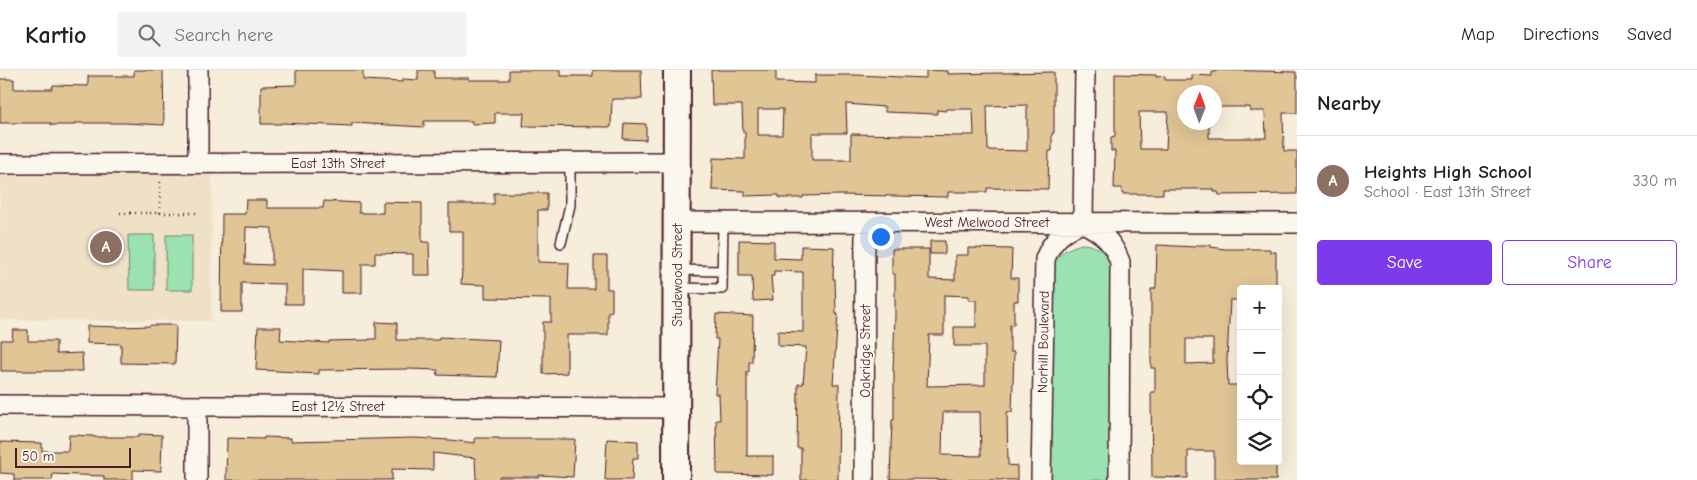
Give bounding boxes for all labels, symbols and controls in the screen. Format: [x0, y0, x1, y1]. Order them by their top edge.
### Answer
search box [117, 12, 467, 57]
text: Kartio [25, 21, 87, 49]
icon: search [135, 21, 163, 49]
text: Search here [175, 24, 273, 46]
text: Map [1461, 24, 1495, 45]
text: Directions [1523, 24, 1599, 45]
text: Saved [1627, 24, 1672, 45]
north arrow [1177, 85, 1222, 130]
text: Nearby [1317, 91, 1381, 115]
street label: East 13th Street [291, 155, 386, 172]
text: Heights High School [1364, 161, 1532, 183]
text: A [1329, 172, 1337, 190]
text: 330 m [1632, 172, 1677, 190]
text: School · East 13th Street [1364, 183, 1531, 201]
street label: West Melwood Street [925, 214, 1050, 231]
street label: Studewood Street [669, 222, 686, 327]
your location [868, 224, 894, 250]
pin: A [90, 228, 122, 266]
button: Save [1317, 240, 1492, 285]
button: Share [1502, 240, 1677, 285]
map controls [1237, 285, 1282, 465]
button: + [1237, 285, 1282, 330]
street label: Norhill Boulevard [1034, 291, 1053, 393]
street label: Oakridge Street [857, 303, 874, 398]
button: − [1237, 330, 1282, 375]
button: locate [1237, 375, 1282, 420]
street label: East 12½ Street [291, 398, 386, 415]
button: layers [1237, 420, 1282, 465]
scale bar [15, 445, 131, 468]
text: 50 m [22, 448, 54, 465]

